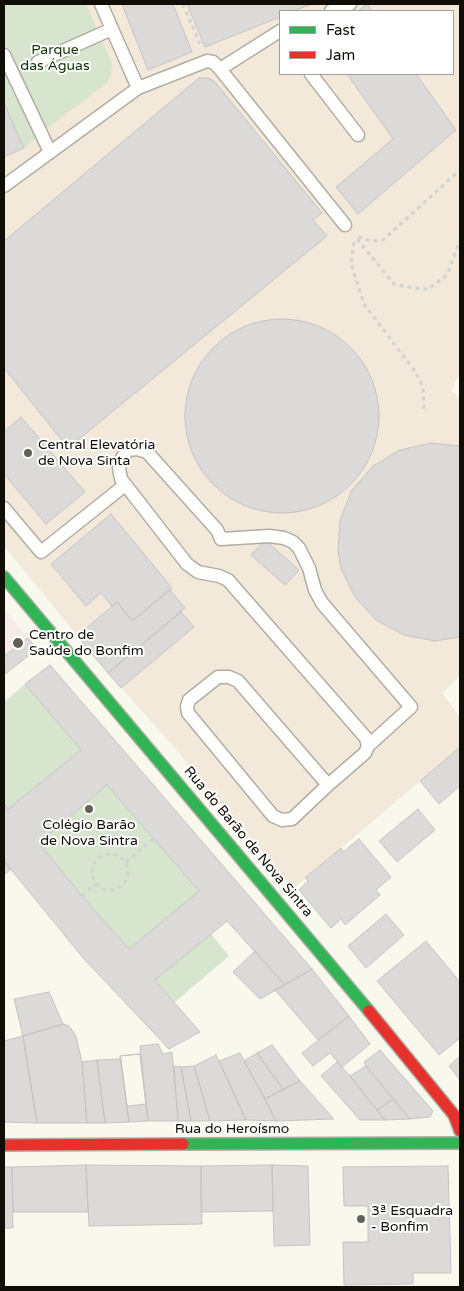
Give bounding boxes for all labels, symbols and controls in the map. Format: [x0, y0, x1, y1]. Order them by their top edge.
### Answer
legend [279, 10, 454, 75]
text: Fast [326, 21, 355, 39]
park label: Parque das Águas [20, 42, 90, 74]
text: Jam [326, 46, 355, 64]
place label: Central Elevatória de Nova Sinta [38, 437, 155, 470]
marker: Central Elevatória de Nova Sinta [22, 447, 34, 459]
place label: Centro de Saúde do Bonfim [29, 627, 144, 660]
marker: Centro de Saúde do Bonfim [11, 636, 25, 650]
street label: Rua do Barão de Nova Sintra [180, 763, 316, 921]
marker: Colégio Barão de Nova Sintra [83, 803, 95, 815]
place label: Colégio Barão de Nova Sintra [40, 817, 138, 850]
street label: Rua do Heroísmo [175, 1121, 289, 1137]
place label: 3ª Esquadra - Bonfim [371, 1203, 453, 1236]
marker: 3ª Esquadra - Bonfim [355, 1213, 367, 1225]

